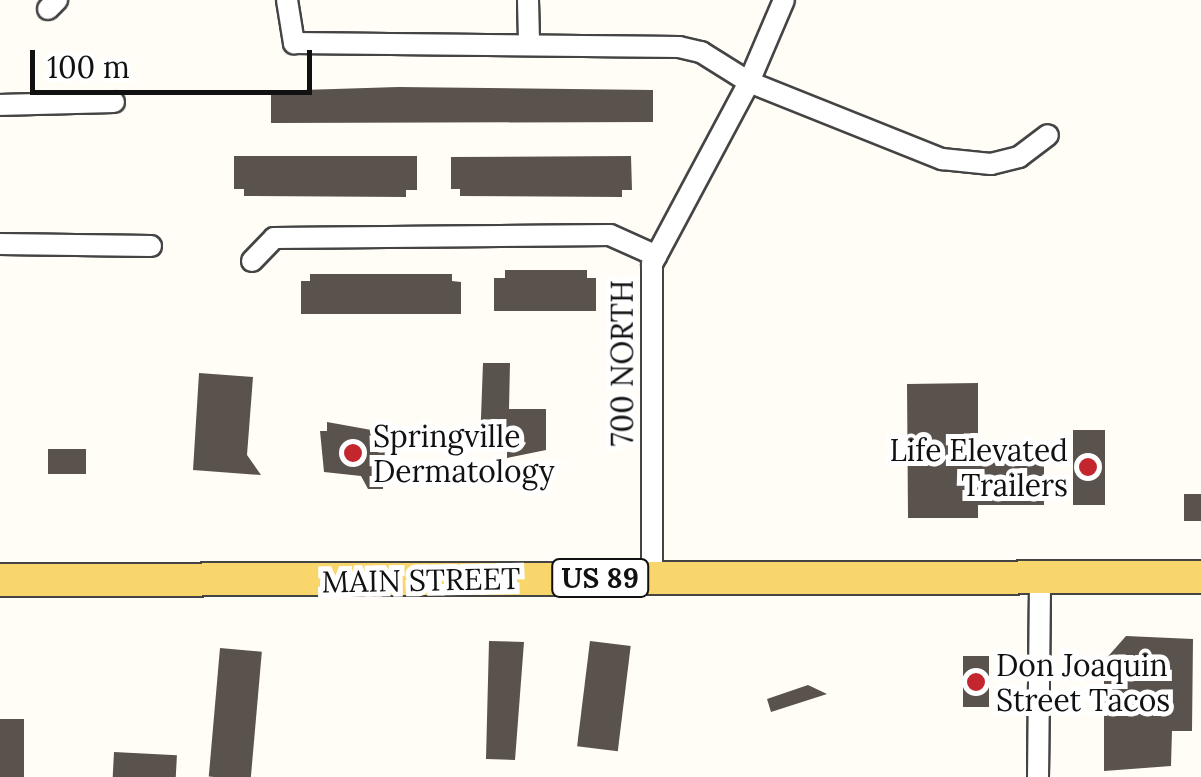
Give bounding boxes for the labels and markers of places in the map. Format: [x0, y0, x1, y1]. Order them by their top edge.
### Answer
place label: Springville Dermatology [373, 418, 555, 488]
place label: Life Elevated Trailers [889, 432, 1068, 502]
marker: Springville Dermatology [342, 442, 364, 464]
marker: Life Elevated Trailers [1077, 456, 1099, 478]
place label: Don Joaquin Street Tacos [996, 647, 1170, 718]
marker: Don Joaquin Street Tacos [965, 671, 987, 693]

